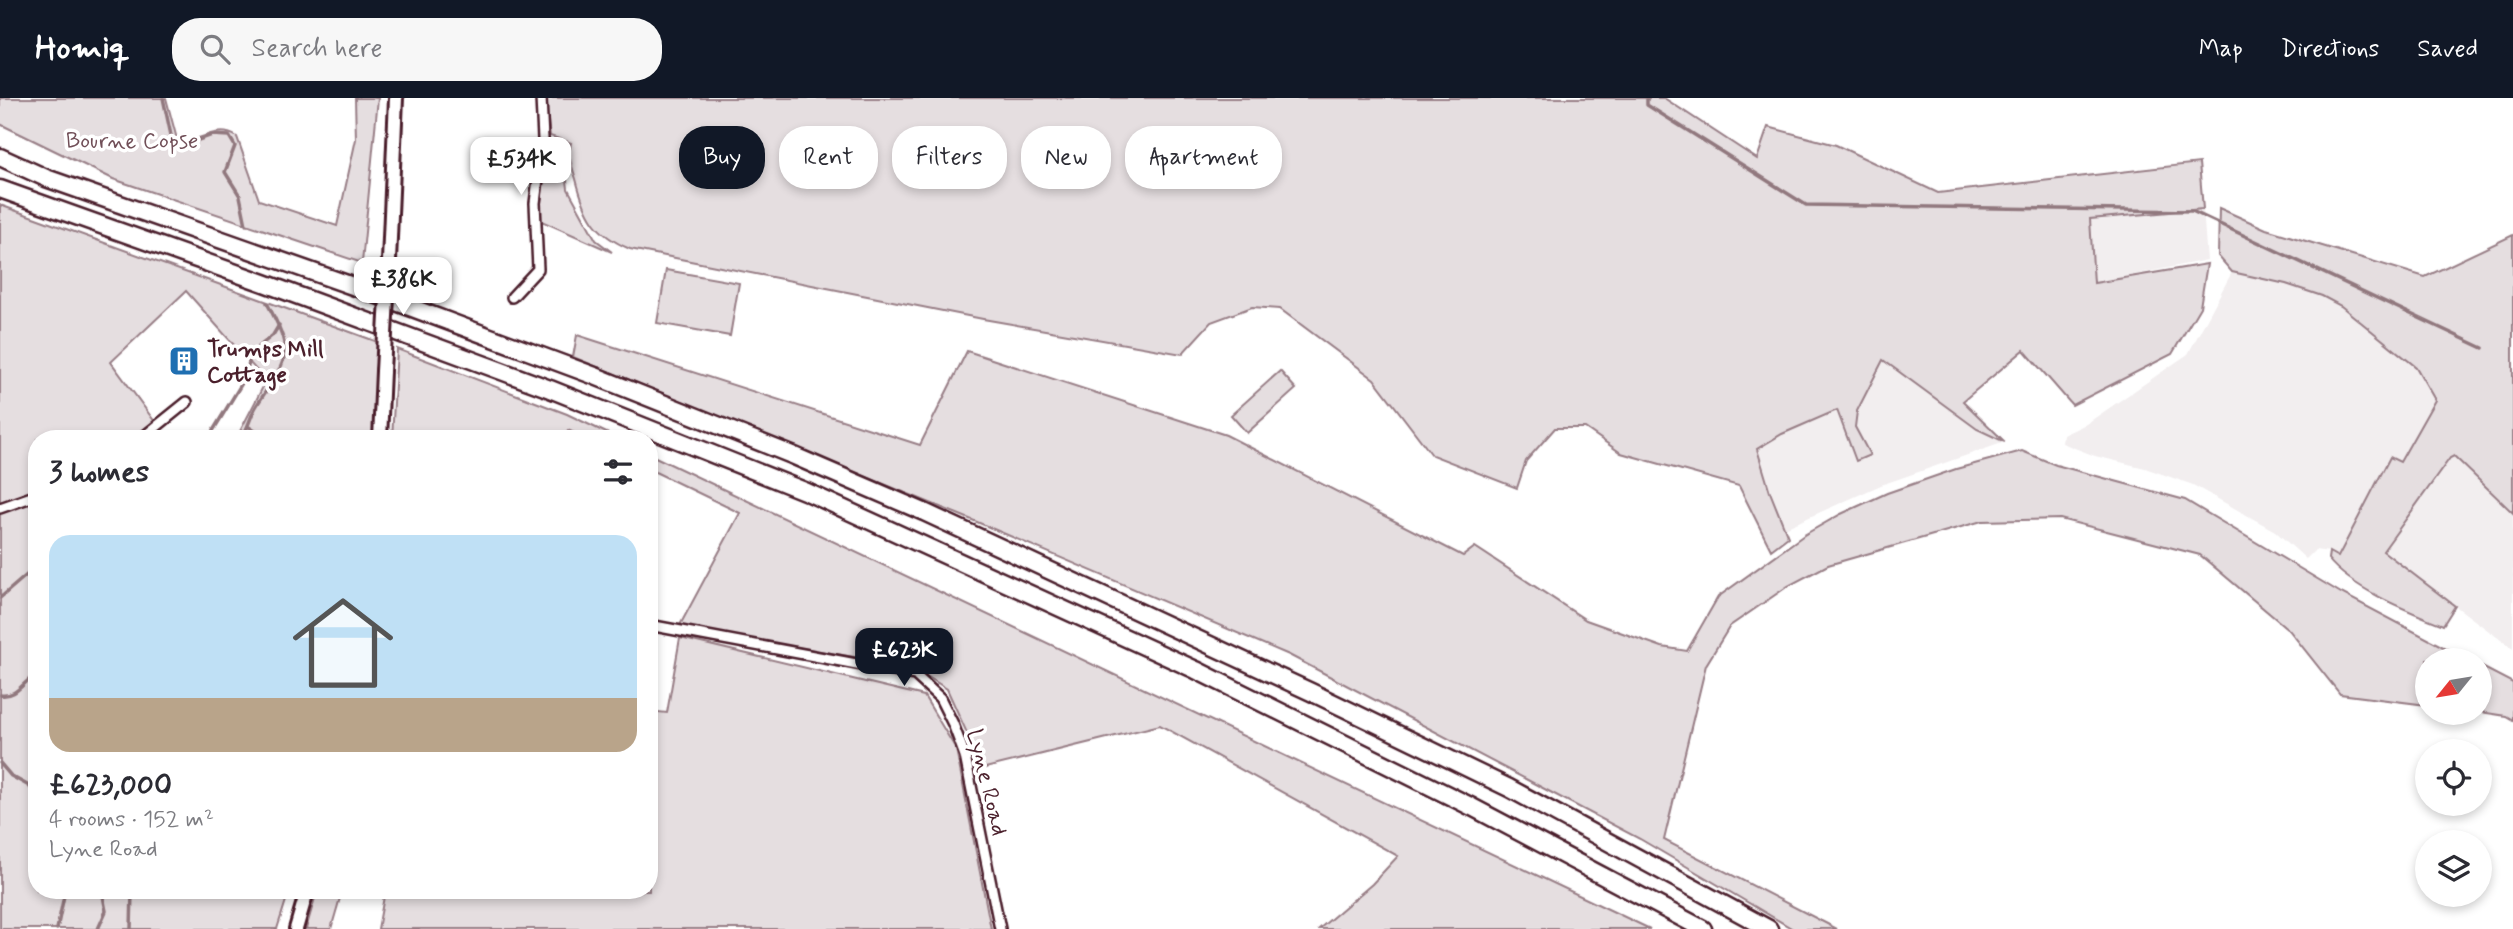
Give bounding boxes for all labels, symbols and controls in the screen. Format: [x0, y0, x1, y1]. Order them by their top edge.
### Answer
search box [172, 18, 662, 81]
text: Homiq [35, 27, 130, 71]
icon: search [196, 30, 234, 68]
text: Search here [252, 32, 382, 66]
text: Map [2199, 34, 2243, 65]
text: Directions [2281, 34, 2379, 65]
text: Saved [2417, 34, 2478, 65]
chip: Buy [679, 126, 765, 189]
chip: Rent [779, 126, 878, 189]
chip: Filters [892, 126, 1007, 189]
chip: New [1021, 126, 1111, 189]
chip: Apartment [1125, 126, 1282, 189]
park label: Bourne Copse [66, 127, 198, 157]
pin: £534K [472, 138, 570, 197]
text: £534K [486, 145, 556, 175]
pin: £386K [354, 258, 452, 317]
text: £386K [370, 265, 436, 295]
place label: Trumps Mill Cottage [207, 335, 324, 391]
building icon: Trumps Mill Cottage [167, 344, 201, 378]
text: 3 homes [49, 453, 149, 492]
icon: filters [599, 453, 637, 491]
icon: home [280, 580, 406, 706]
pin: £623K [855, 628, 953, 688]
text: £623K [871, 636, 937, 666]
north arrow [2415, 648, 2492, 724]
map controls [2415, 648, 2492, 907]
street label: Lyne Road [958, 726, 1014, 839]
button: locate [2415, 739, 2492, 816]
text: £623,000 [49, 766, 172, 805]
text: 4 rooms · 152 m² [49, 805, 214, 835]
button: layers [2415, 830, 2492, 907]
text: Lyne Road [49, 835, 158, 865]

